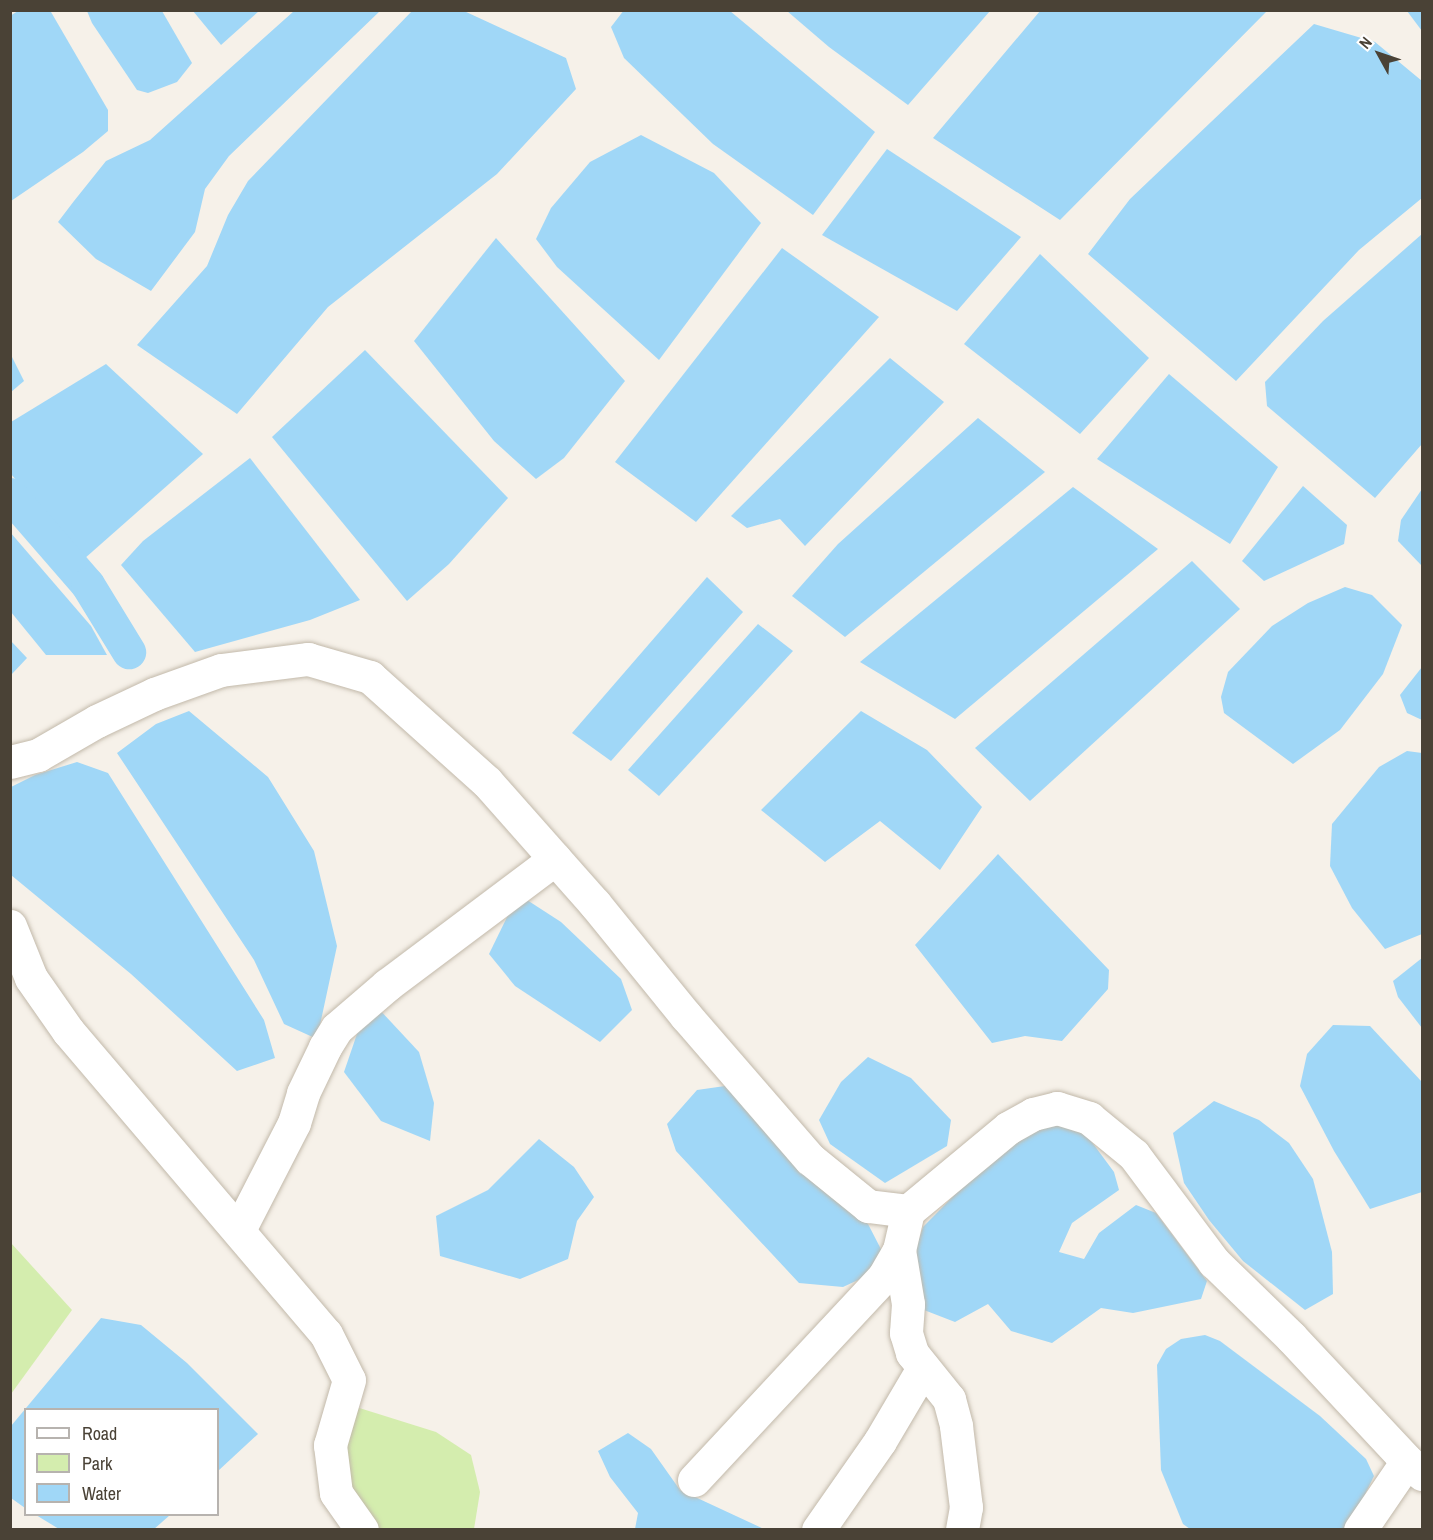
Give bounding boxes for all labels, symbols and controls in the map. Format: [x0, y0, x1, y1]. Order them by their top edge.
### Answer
north arrow [1349, 24, 1409, 84]
text: N [1354, 32, 1377, 53]
legend [24, 1408, 219, 1516]
text: Road [82, 1421, 117, 1446]
text: Park [82, 1451, 112, 1476]
text: Water [82, 1481, 121, 1506]

